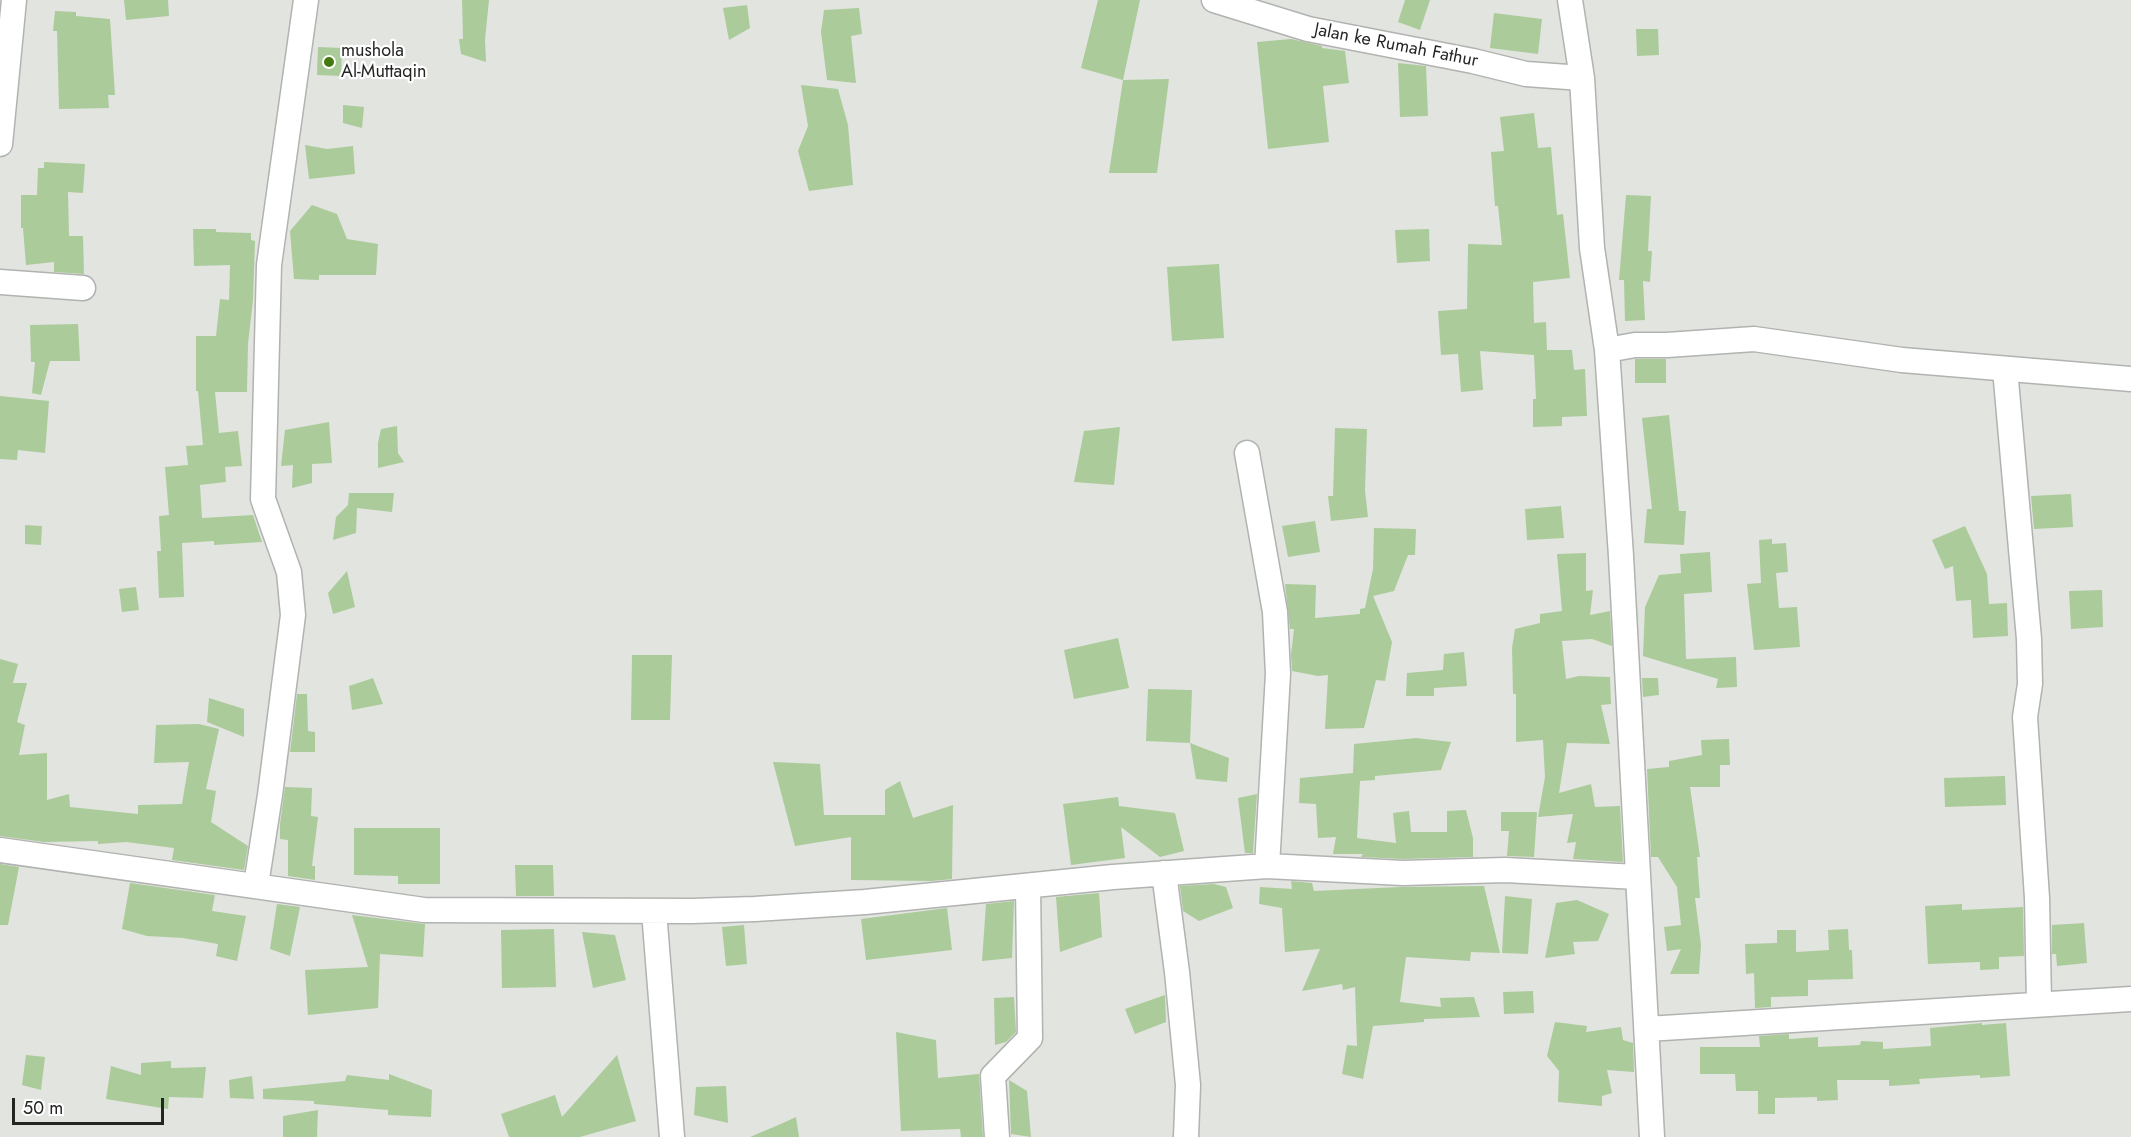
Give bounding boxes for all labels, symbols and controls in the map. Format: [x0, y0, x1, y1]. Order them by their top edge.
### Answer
street label: Jalan ke Rumah Fathur [1312, 20, 1480, 72]
place label: mushola Al-Muttaqin [341, 41, 427, 84]
marker: mushola Al-Muttaqin [322, 55, 336, 69]
scale bar [15, 1086, 166, 1124]
text: 50 m [23, 1095, 63, 1121]

